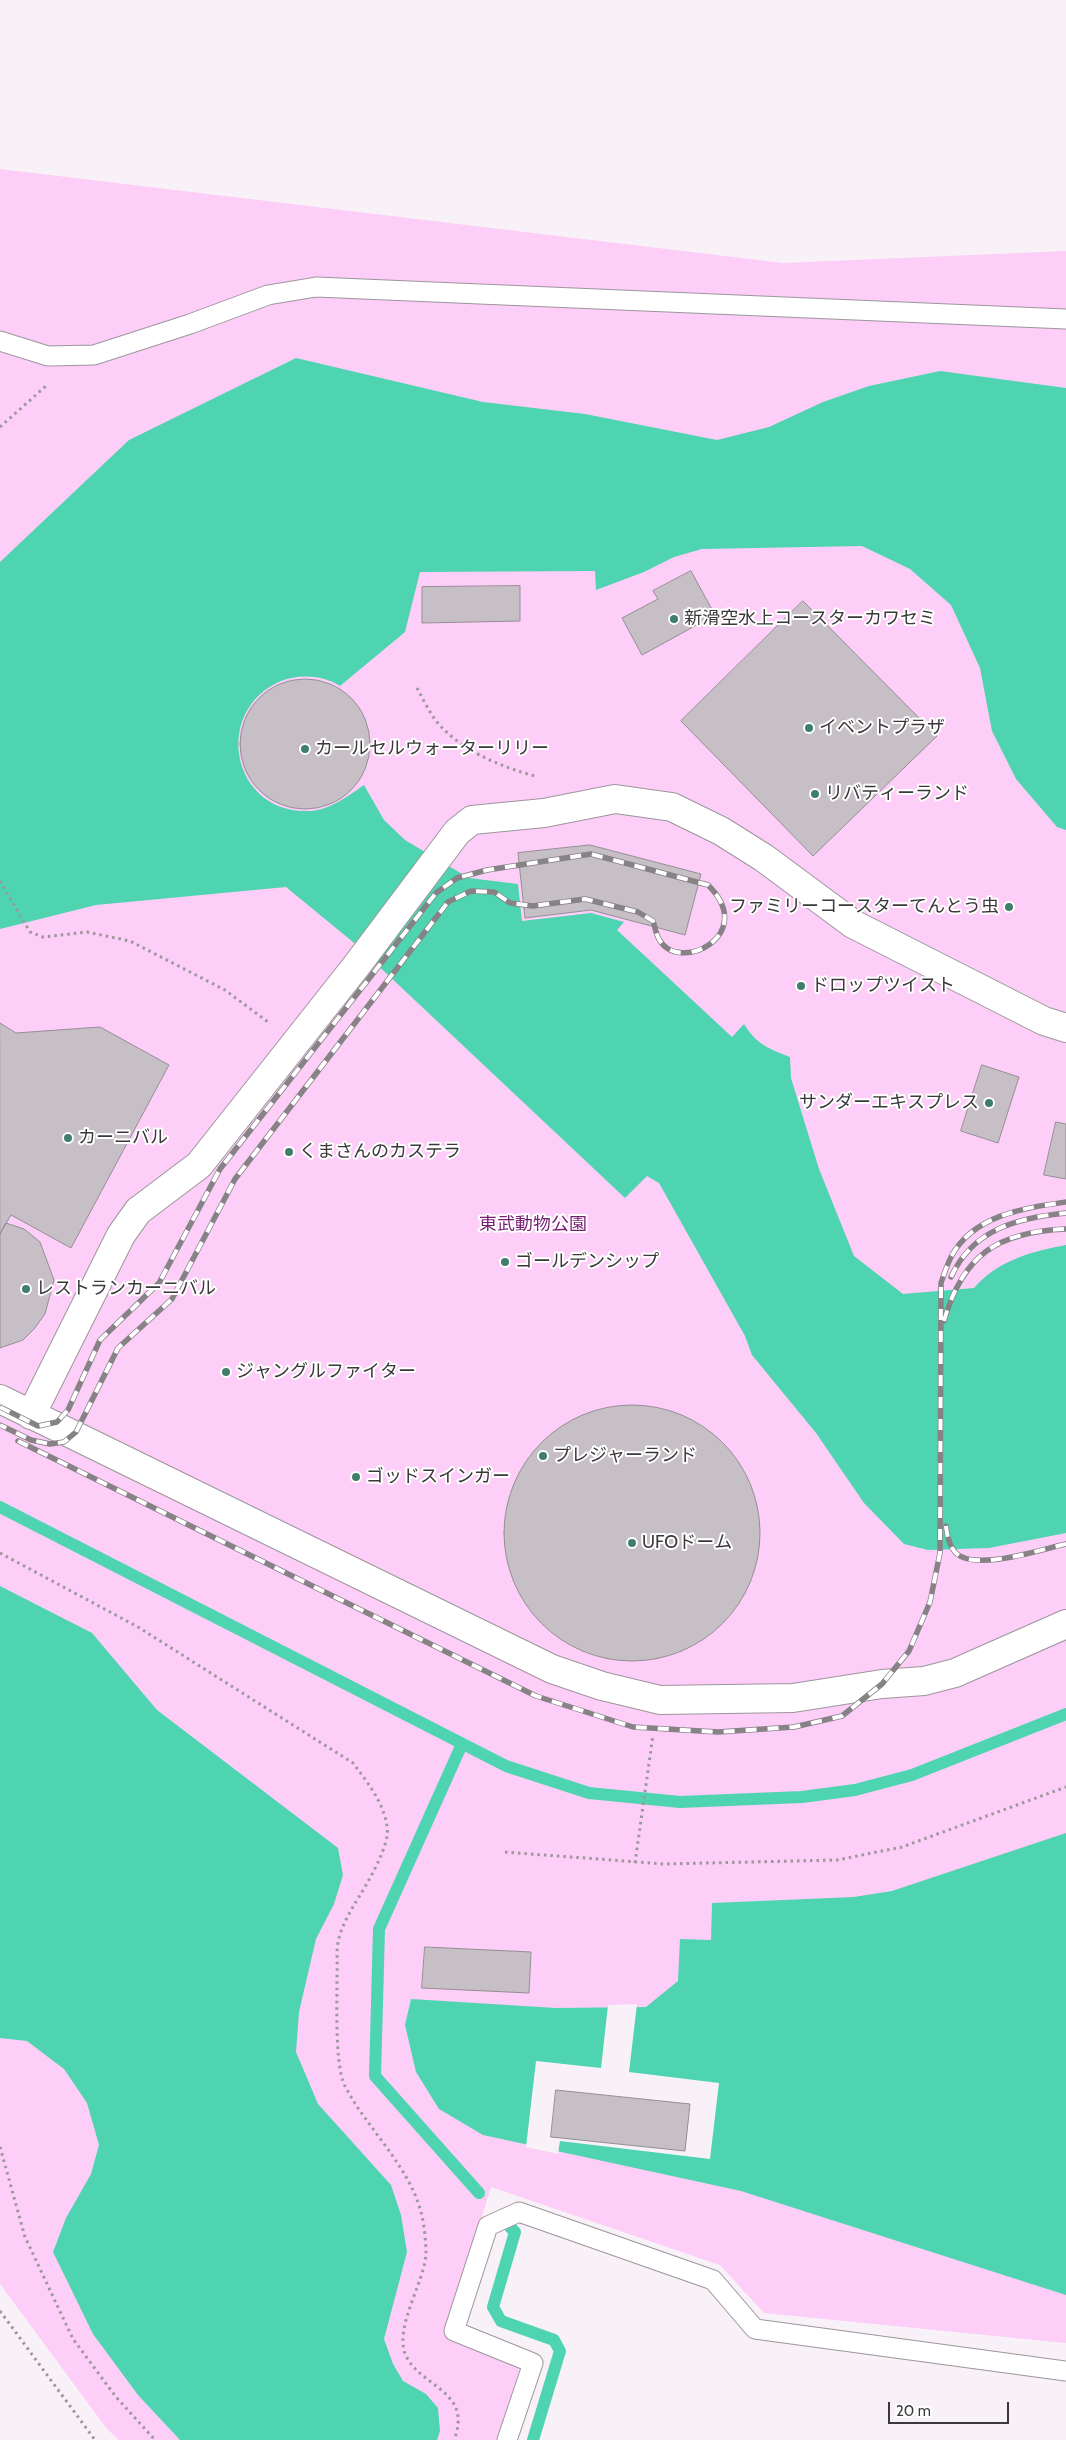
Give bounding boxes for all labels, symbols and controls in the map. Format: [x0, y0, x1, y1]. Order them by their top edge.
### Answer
place label: 新滑空水上コースターカワセミ [684, 608, 936, 630]
marker: 新滑空水上コースターカワセミ [668, 613, 680, 625]
place label: イベントプラザ [819, 717, 945, 739]
marker: イベントプラザ [803, 722, 815, 734]
place label: カールセルウォーターリリー [315, 738, 549, 760]
marker: カールセルウォーターリリー [299, 743, 311, 755]
place label: リバティーランド [825, 783, 969, 805]
marker: リバティーランド [809, 788, 821, 800]
place label: ファミリーコースターてんとう虫 [729, 896, 999, 918]
marker: ファミリーコースターてんとう虫 [1003, 901, 1015, 913]
place label: ドロップツイスト [811, 975, 955, 997]
marker: ドロップツイスト [795, 980, 807, 992]
place label: サンダーエキスプレス [799, 1092, 979, 1114]
marker: サンダーエキスプレス [983, 1097, 995, 1109]
place label: カーニバル [78, 1127, 168, 1149]
marker: カーニバル [62, 1132, 74, 1144]
place label: くまさんのカステラ [299, 1141, 461, 1163]
marker: くまさんのカステラ [283, 1146, 295, 1158]
park label: 東武動物公園 [479, 1214, 587, 1236]
place label: ゴールデンシップ [515, 1251, 659, 1273]
marker: ゴールデンシップ [499, 1256, 511, 1268]
place label: レストランカーニバル [36, 1278, 216, 1300]
marker: レストランカーニバル [20, 1283, 32, 1295]
place label: ジャングルファイター [236, 1361, 416, 1383]
marker: ジャングルファイター [220, 1366, 232, 1378]
place label: プレジャーランド [553, 1445, 697, 1467]
marker: プレジャーランド [537, 1450, 549, 1462]
place label: ゴッドスインガー [366, 1466, 510, 1488]
marker: ゴッドスインガー [350, 1471, 362, 1483]
place label: UFOドーム [642, 1532, 732, 1554]
marker: UFOドーム [626, 1537, 638, 1549]
scale bar [891, 2392, 1012, 2424]
text: 20 m [896, 2402, 931, 2420]

